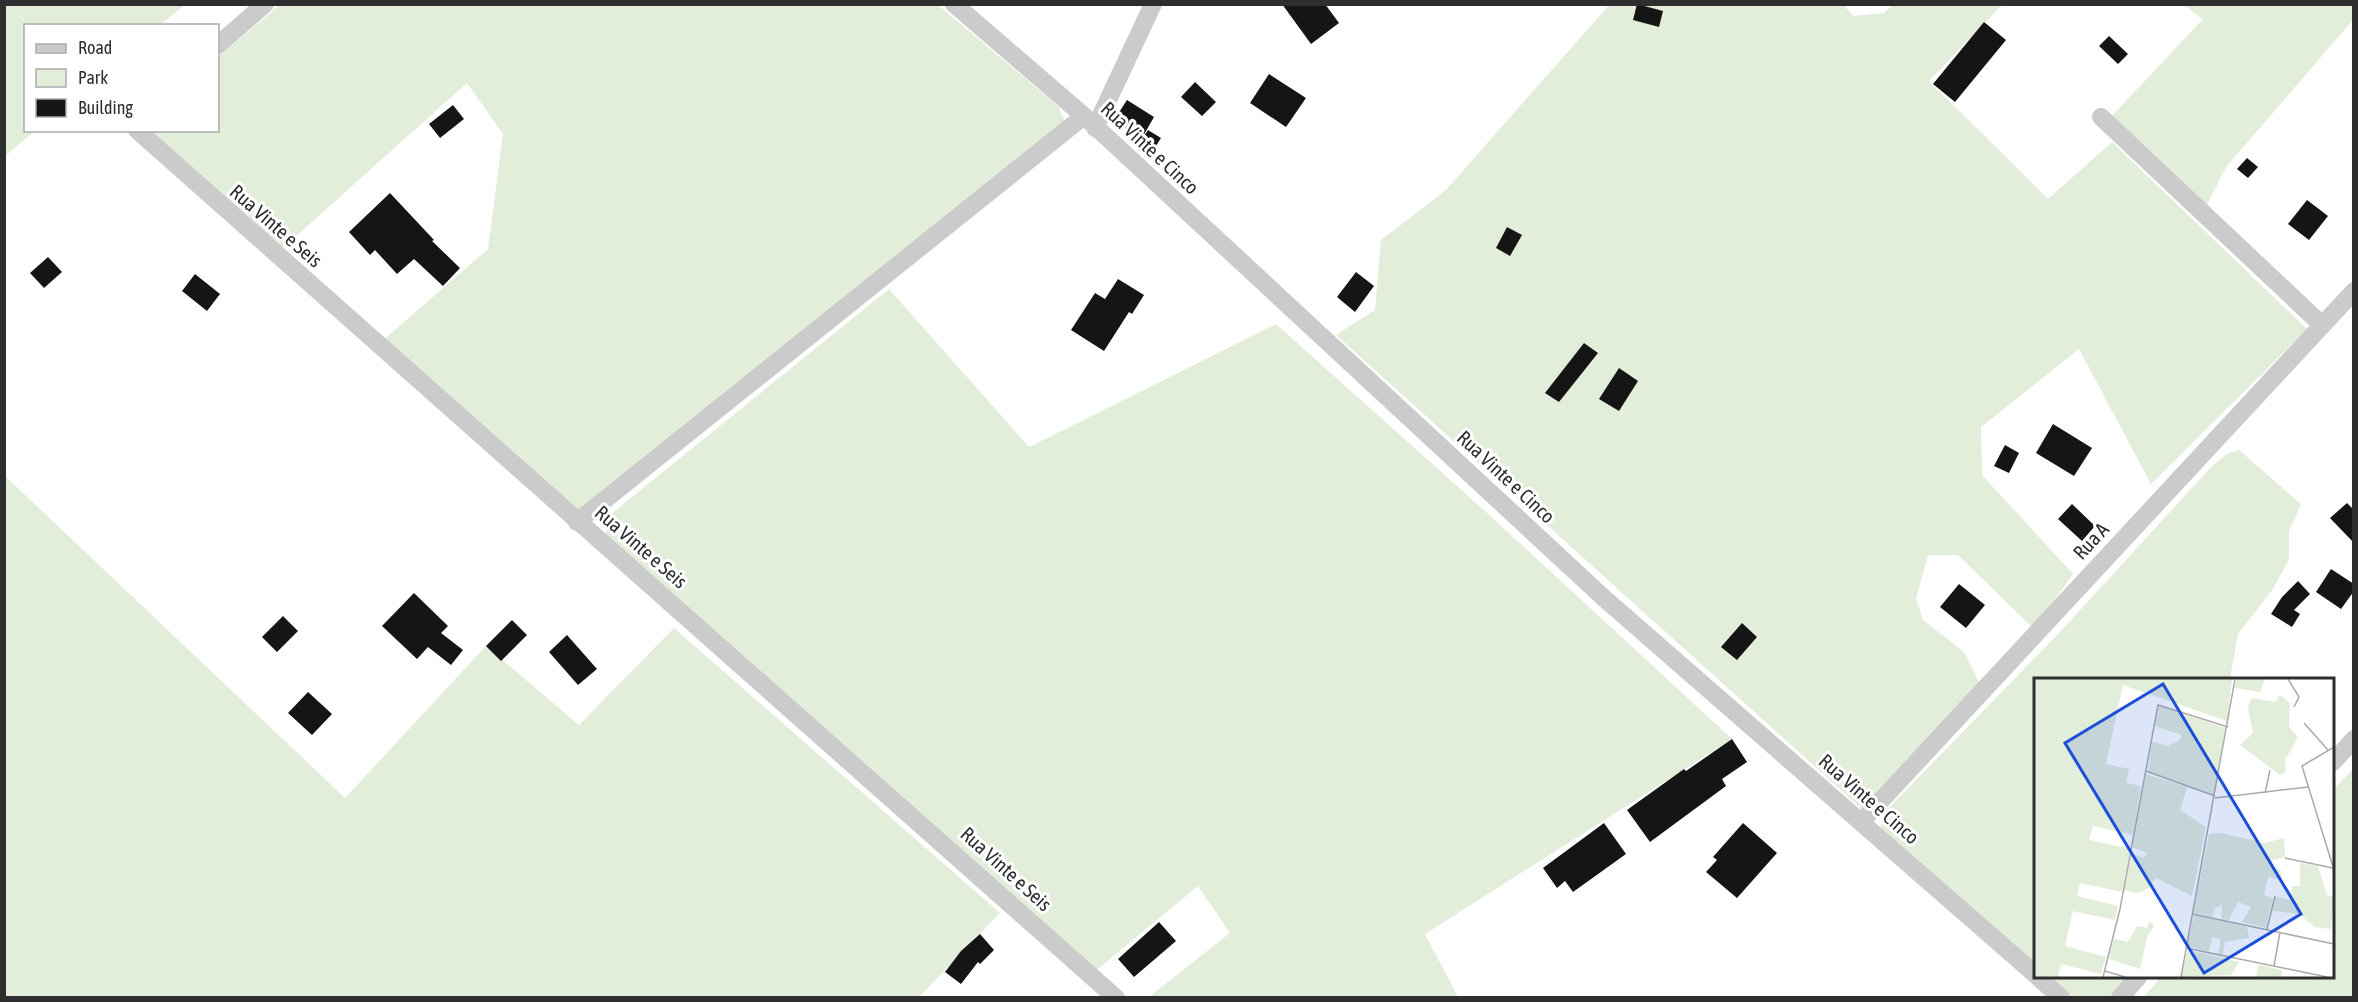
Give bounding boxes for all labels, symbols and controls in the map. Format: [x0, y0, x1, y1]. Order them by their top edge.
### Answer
legend [24, 24, 219, 132]
text: Road [78, 37, 112, 58]
text: Park [78, 67, 108, 88]
text: Building [78, 97, 133, 118]
street label: Rua Vinte e Cinco [1097, 97, 1204, 199]
street label: Rua Vinte e Seis [226, 180, 327, 272]
street label: Rua Vinte e Cinco [1453, 426, 1560, 528]
street label: Rua Vinte e Seis [591, 501, 692, 593]
street label: Rua A [2068, 517, 2113, 564]
inset map [2034, 678, 2334, 978]
street label: Rua Vinte e Cinco [1815, 749, 1924, 848]
street label: Rua Vinte e Seis [956, 822, 1056, 915]

